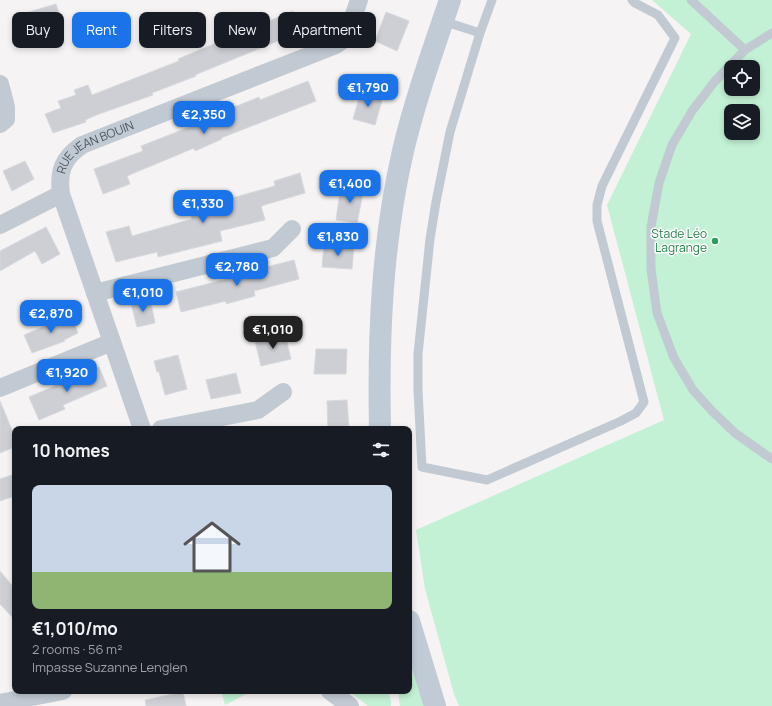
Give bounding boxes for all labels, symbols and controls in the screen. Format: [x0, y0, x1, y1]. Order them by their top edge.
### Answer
chip: Buy [12, 12, 64, 48]
chip: Rent [72, 12, 131, 48]
chip: Filters [139, 12, 206, 48]
chip: New [214, 12, 270, 48]
chip: Apartment [278, 12, 376, 48]
map controls [724, 60, 760, 140]
button: locate [724, 60, 760, 96]
pin: €1,790 [335, 74, 401, 108]
text: €1,790 [347, 78, 389, 96]
pin: €2,350 [171, 101, 237, 135]
button: layers [724, 104, 760, 140]
text: €2,350 [182, 105, 226, 123]
street label: RUE JEAN BOUIN [52, 116, 136, 176]
pin: €1,400 [317, 170, 383, 204]
text: €1,400 [328, 174, 372, 192]
pin: €1,330 [170, 190, 236, 224]
text: €1,330 [182, 194, 224, 212]
pin: €1,830 [305, 223, 371, 257]
place label: Stade Léo Lagrange [651, 225, 707, 256]
text: €1,830 [317, 227, 359, 245]
marker: Stade Léo Lagrange [710, 236, 720, 246]
pin: €2,780 [204, 253, 270, 287]
text: €2,780 [215, 257, 259, 275]
pin: €1,010 [110, 279, 176, 313]
text: €1,010 [123, 283, 163, 301]
pin: €2,870 [18, 300, 84, 334]
text: €2,870 [29, 304, 73, 322]
pin: €1,010 [240, 316, 306, 350]
text: €1,010 [253, 320, 293, 338]
pin: €1,920 [34, 359, 100, 393]
text: €1,920 [46, 363, 88, 381]
text: 10 homes [32, 439, 110, 462]
icon: filters [370, 439, 392, 461]
icon: home [176, 511, 248, 583]
text: €1,010/mo [32, 617, 118, 640]
text: 2 rooms · 56 m² [32, 640, 122, 658]
text: Impasse Suzanne Lenglen [32, 658, 188, 676]

